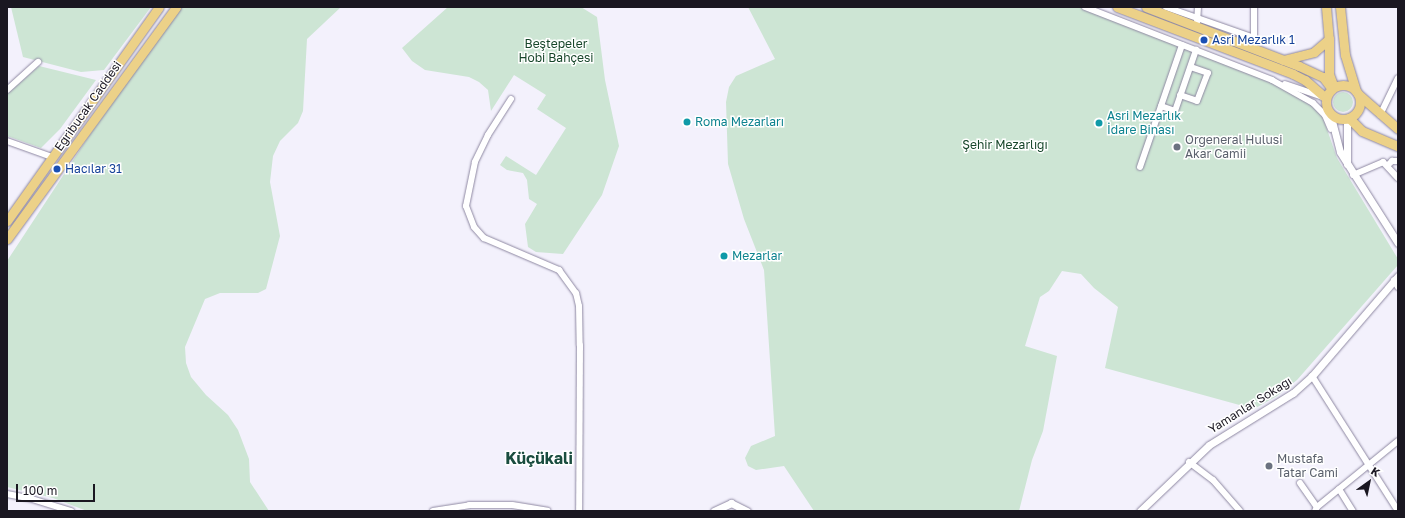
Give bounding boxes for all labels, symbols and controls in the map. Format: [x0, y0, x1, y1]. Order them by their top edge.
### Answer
place label: Asri Mezarlık 1 [1212, 33, 1295, 47]
marker: Asri Mezarlık 1 [1199, 35, 1209, 45]
park label: Beştepeler Hobi Bahçesi [518, 37, 594, 65]
street label: Eğribucak Caddesi [52, 58, 124, 154]
place label: Asri Mezarlık İdare Binası [1107, 109, 1181, 137]
place label: Roma Mezarları [695, 115, 784, 129]
marker: Roma Mezarları [682, 117, 692, 127]
marker: Asri Mezarlık İdare Binası [1094, 118, 1104, 128]
place label: Orgeneral Hulusi Akar Camii [1185, 133, 1282, 161]
park label: Şehir Mezarlığı [962, 138, 1048, 152]
marker: Orgeneral Hulusi Akar Camii [1172, 142, 1182, 152]
place label: Hacılar 31 [65, 162, 122, 176]
marker: Hacılar 31 [52, 164, 62, 174]
place label: Mezarlar [732, 249, 782, 263]
marker: Mezarlar [719, 251, 729, 261]
street label: Yamanlar Sokağı [1206, 374, 1294, 436]
district label: Küçükali [505, 448, 573, 468]
place label: Mustafa Tatar Cami [1277, 452, 1338, 480]
marker: Mustafa Tatar Cami [1264, 461, 1274, 471]
north arrow [1349, 462, 1389, 502]
text: K [1369, 464, 1383, 479]
scale bar [18, 476, 97, 502]
text: 100 m [23, 483, 57, 498]

